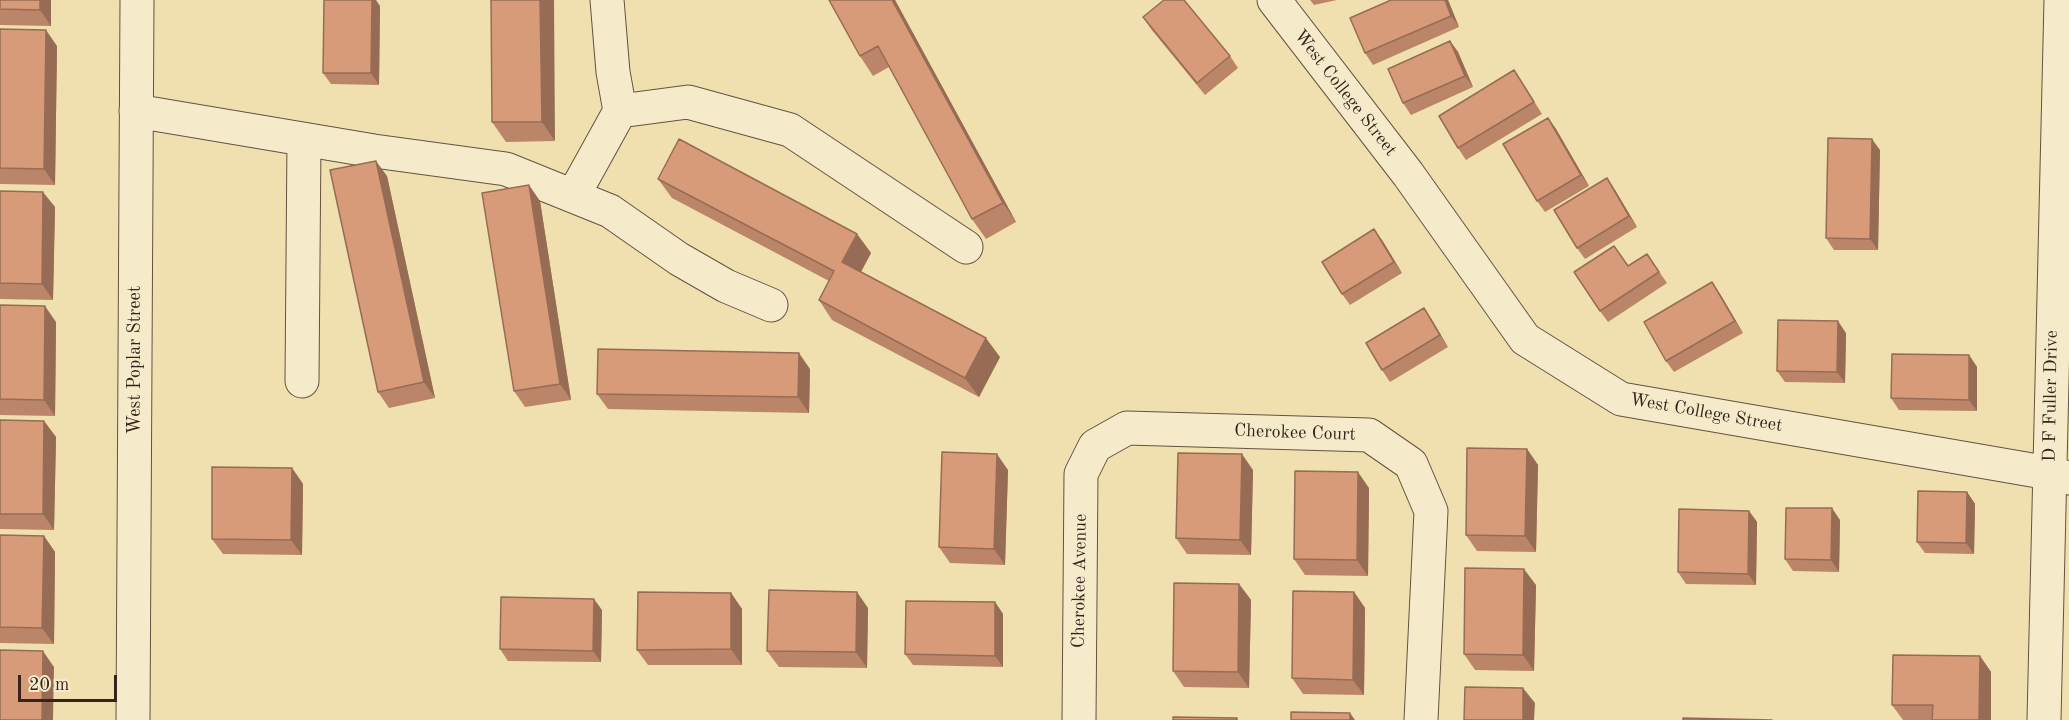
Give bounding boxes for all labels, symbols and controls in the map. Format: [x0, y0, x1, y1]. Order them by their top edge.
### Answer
street label: West College Street [1289, 25, 1401, 161]
street label: West Poplar Street [124, 286, 146, 434]
street label: D F Fuller Drive [2039, 330, 2063, 462]
street label: West College Street [1628, 389, 1784, 437]
street label: Cherokee Court [1234, 420, 1356, 446]
street label: Cherokee Avenue [1068, 514, 1092, 648]
scale bar [21, 663, 120, 701]
text: 20 m [29, 676, 69, 694]

